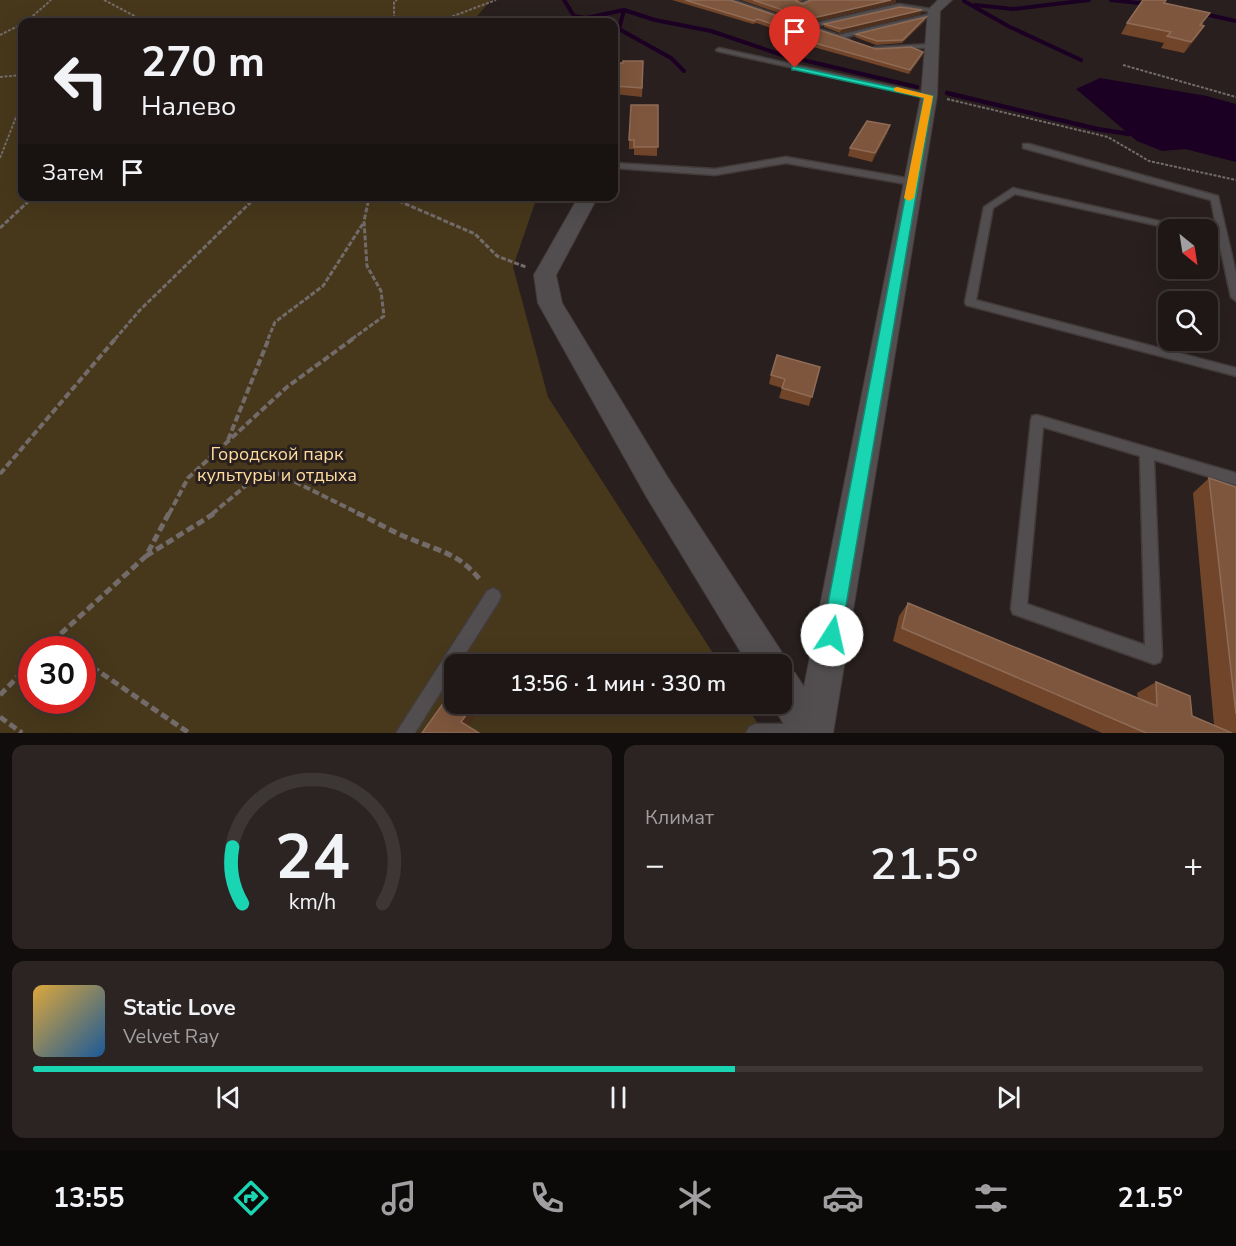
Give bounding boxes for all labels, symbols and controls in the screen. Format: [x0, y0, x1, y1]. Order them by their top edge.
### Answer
pin [769, 6, 820, 68]
icon: arrive [778, 15, 811, 48]
text: 270 m [141, 34, 265, 91]
icon: left [42, 42, 120, 120]
text: Налево [141, 88, 236, 125]
icon: arrive [116, 156, 149, 189]
text: Затем [42, 158, 104, 188]
north arrow [1158, 219, 1218, 279]
map controls [1158, 219, 1218, 351]
button: search [1158, 291, 1218, 351]
park label: Городской парк культуры и отдыха [197, 442, 357, 487]
position arrow [800, 603, 864, 667]
speed limit sign: 30 [18, 636, 96, 714]
text: 13:56 · 1 мин · 330 m [510, 669, 726, 699]
text: Климат [645, 804, 714, 831]
text: 24 [275, 815, 349, 900]
text: 21.5° [870, 834, 978, 895]
text: − [645, 843, 665, 888]
text: + [1183, 843, 1203, 888]
text: km/h [288, 887, 336, 917]
text: Static Love [123, 993, 236, 1023]
text: Velvet Ray [123, 1023, 219, 1050]
icon: previous [212, 1081, 245, 1114]
icon: pause [602, 1081, 635, 1114]
icon: next [992, 1081, 1025, 1114]
icon: directions [230, 1177, 272, 1219]
icon: music [378, 1177, 420, 1219]
icon: phone [526, 1177, 568, 1219]
icon: climate [674, 1177, 716, 1219]
icon: car [822, 1177, 864, 1219]
icon: filters [970, 1177, 1012, 1219]
text: 13:55 [53, 1180, 124, 1217]
text: 21.5° [1117, 1180, 1183, 1217]

